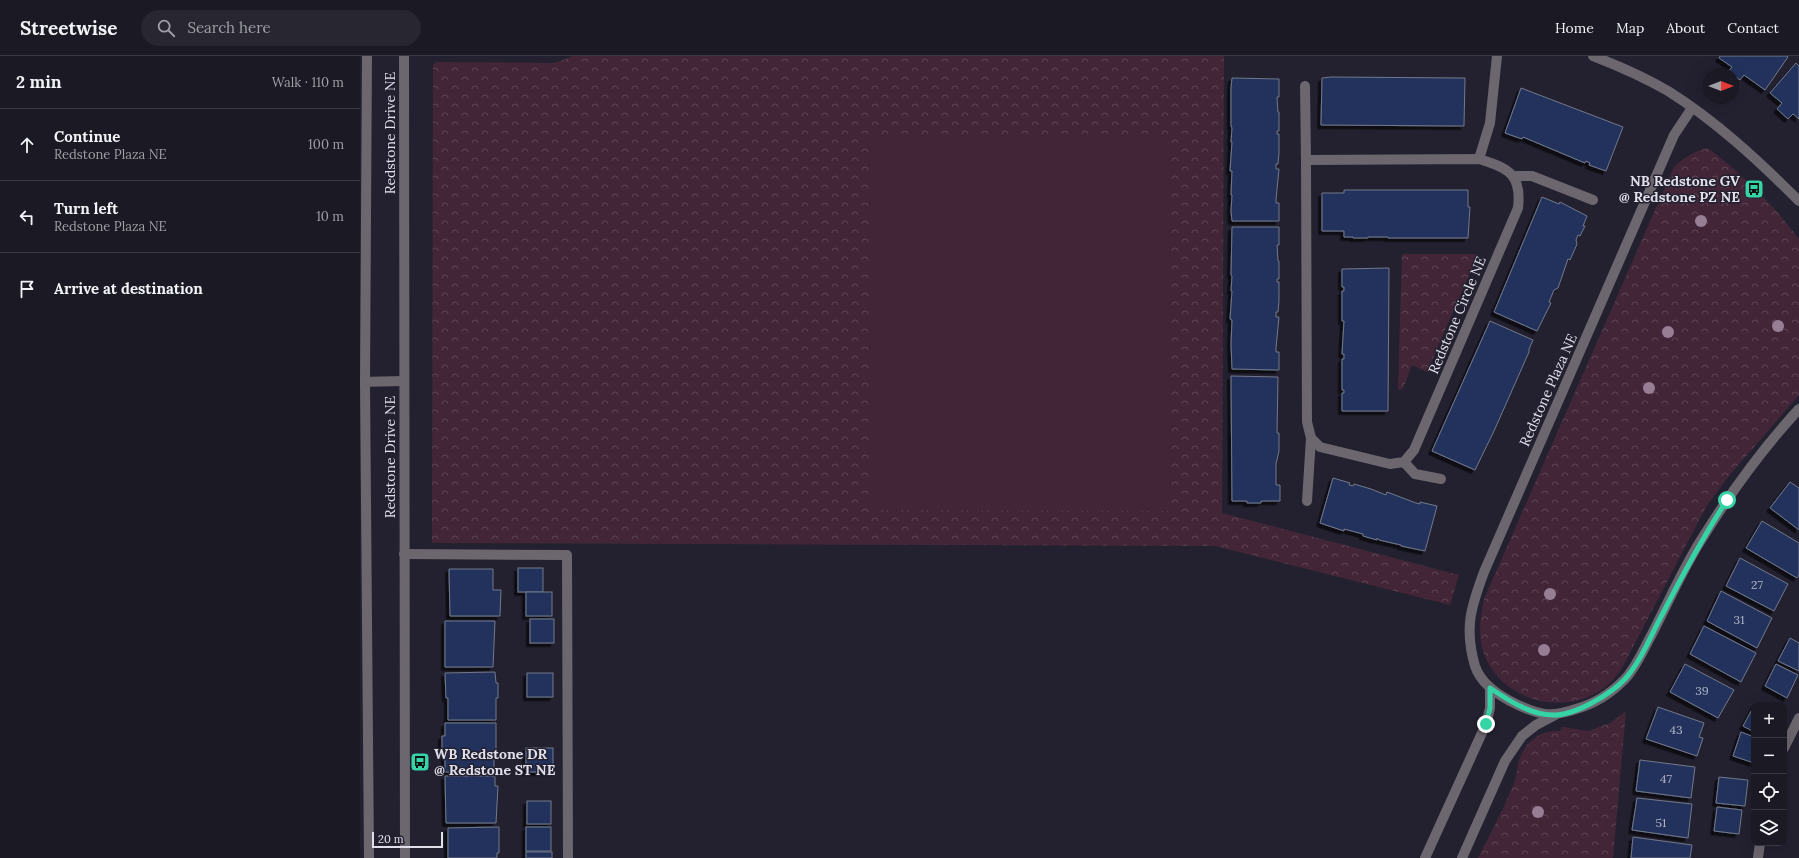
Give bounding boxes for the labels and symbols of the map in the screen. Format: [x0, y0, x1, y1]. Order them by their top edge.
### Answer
north arrow [1703, 68, 1739, 104]
street label: Redstone Drive NE [381, 71, 399, 194]
place label: NB Redstone GV @ Redstone PZ NE [1619, 172, 1740, 206]
bus stop icon: NB Redstone GV @ Redstone PZ NE [1743, 178, 1765, 200]
street label: Redstone Circle NE [1424, 253, 1490, 377]
street label: Redstone Plaza NE [1515, 331, 1581, 449]
street label: Redstone Drive NE [381, 395, 399, 518]
route start [1718, 491, 1736, 509]
house number: 27 [1751, 577, 1763, 592]
house number: 31 [1733, 612, 1745, 627]
house number: 39 [1695, 683, 1709, 698]
route end [1477, 715, 1495, 733]
house number: 43 [1669, 722, 1683, 737]
place label: WB Redstone DR @ Redstone ST NE [434, 745, 556, 779]
bus stop icon: WB Redstone DR @ Redstone ST NE [409, 751, 431, 773]
house number: 47 [1660, 771, 1672, 786]
house number: 51 [1656, 815, 1666, 830]
scale bar [372, 830, 443, 849]

